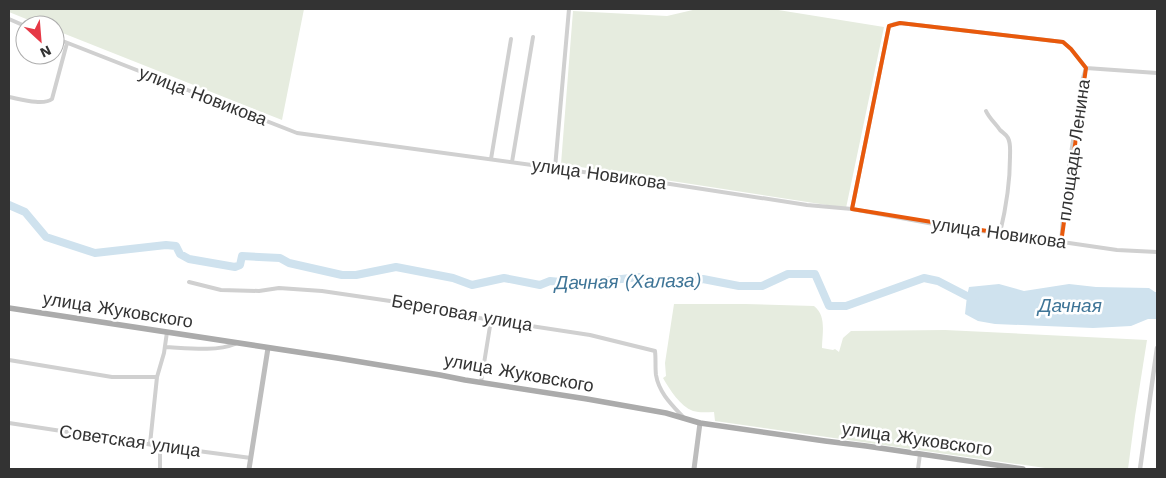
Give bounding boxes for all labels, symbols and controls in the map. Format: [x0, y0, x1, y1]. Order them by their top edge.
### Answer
north arrow [15, 15, 65, 65]
text: N [38, 42, 54, 61]
street label: улица Новикова [136, 61, 271, 130]
street label: площадь Ленина [1053, 77, 1094, 222]
street label: улица Новикова [530, 154, 669, 193]
street label: улица Новикова [930, 213, 1069, 252]
water label: Дачная (Халаза) [553, 269, 701, 294]
street label: улица Жуковского [41, 287, 195, 332]
street label: Береговая улица [390, 290, 535, 335]
water label: Дачная [1036, 294, 1102, 317]
street label: улица Жуковского [443, 349, 596, 396]
street label: улица Жуковского [840, 418, 994, 459]
street label: Советская улица [58, 420, 203, 461]

